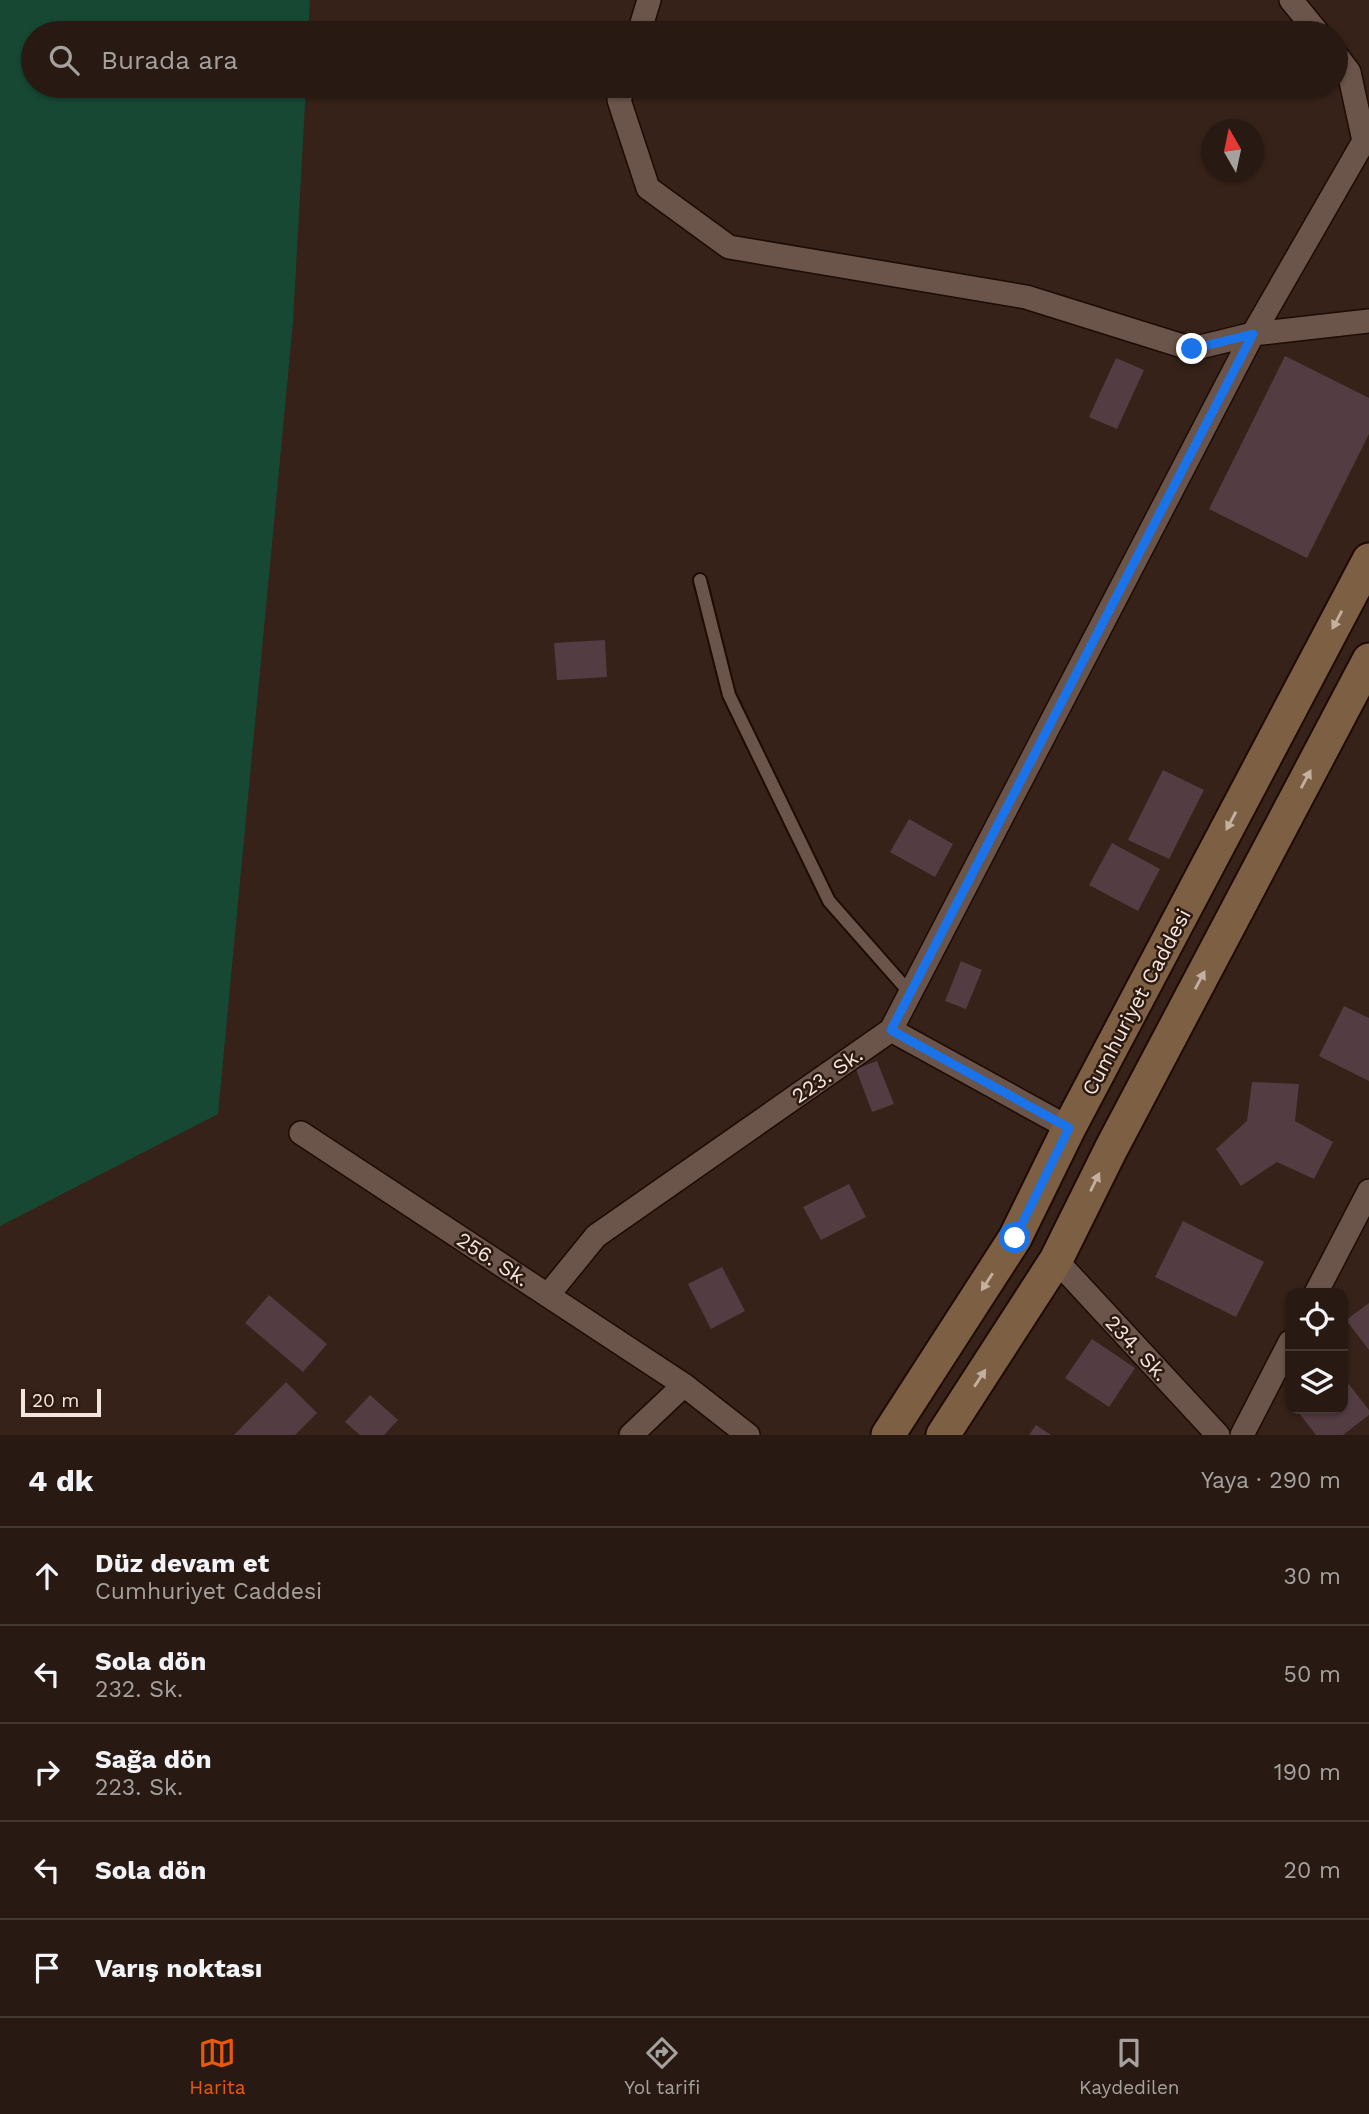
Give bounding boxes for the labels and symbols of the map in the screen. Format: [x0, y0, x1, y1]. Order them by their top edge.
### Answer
north arrow [1201, 119, 1264, 182]
route end [1176, 333, 1207, 364]
one-way arrow [1331, 610, 1343, 630]
one-way arrow [1300, 769, 1312, 789]
one-way arrow [1225, 812, 1237, 831]
street label: Cumhuriyet Caddesi [1076, 905, 1196, 1099]
one-way arrow [1194, 970, 1206, 990]
street label: 223. Sk. [787, 1042, 867, 1108]
one-way arrow [1089, 1172, 1100, 1192]
route start [999, 1222, 1030, 1253]
street label: 256. Sk. [452, 1226, 534, 1292]
one-way arrow [980, 1272, 993, 1292]
street label: 234. Sk. [1100, 1310, 1174, 1386]
one-way arrow [973, 1368, 986, 1387]
scale bar [21, 1386, 102, 1418]

